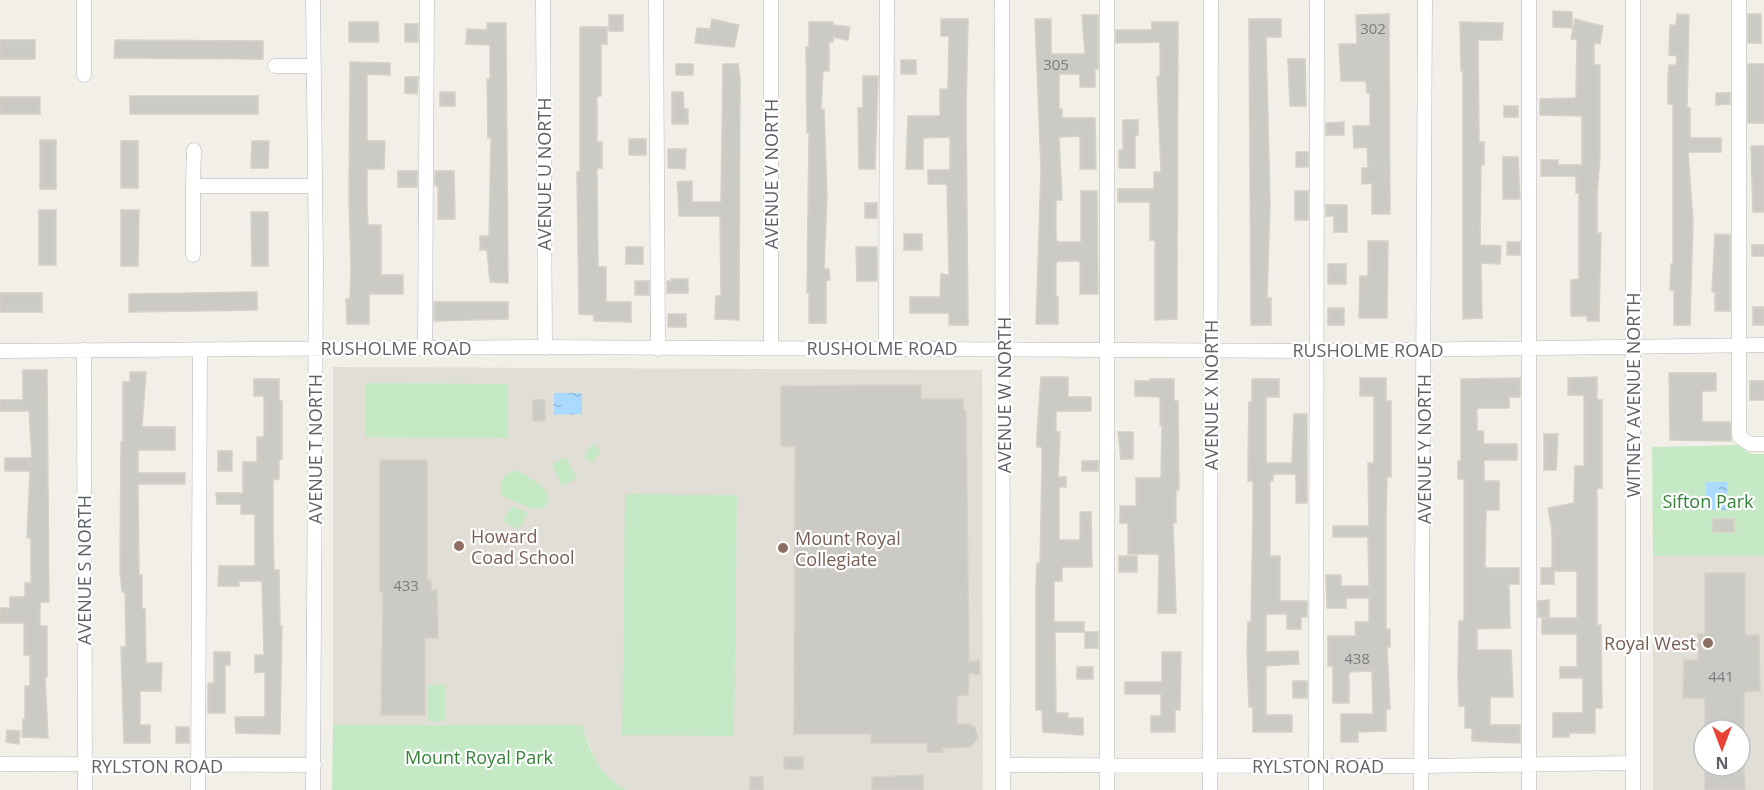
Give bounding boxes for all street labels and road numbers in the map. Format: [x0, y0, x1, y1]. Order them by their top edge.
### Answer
street label: AVENUE U NORTH [532, 97, 556, 251]
street label: AVENUE V NORTH [759, 99, 783, 249]
street label: WITNEY AVENUE NORTH [1621, 292, 1645, 498]
street label: AVENUE W NORTH [992, 317, 1016, 473]
street label: AVENUE X NORTH [1199, 320, 1223, 470]
street label: RUSHOLME ROAD [320, 336, 472, 360]
street label: RUSHOLME ROAD [806, 336, 958, 360]
street label: RUSHOLME ROAD [1292, 338, 1444, 362]
street label: AVENUE T NORTH [303, 374, 327, 524]
street label: AVENUE Y NORTH [1412, 374, 1436, 524]
street label: AVENUE S NORTH [72, 495, 96, 645]
street label: RYLSTON ROAD [91, 754, 223, 778]
street label: RYLSTON ROAD [1252, 754, 1384, 778]

